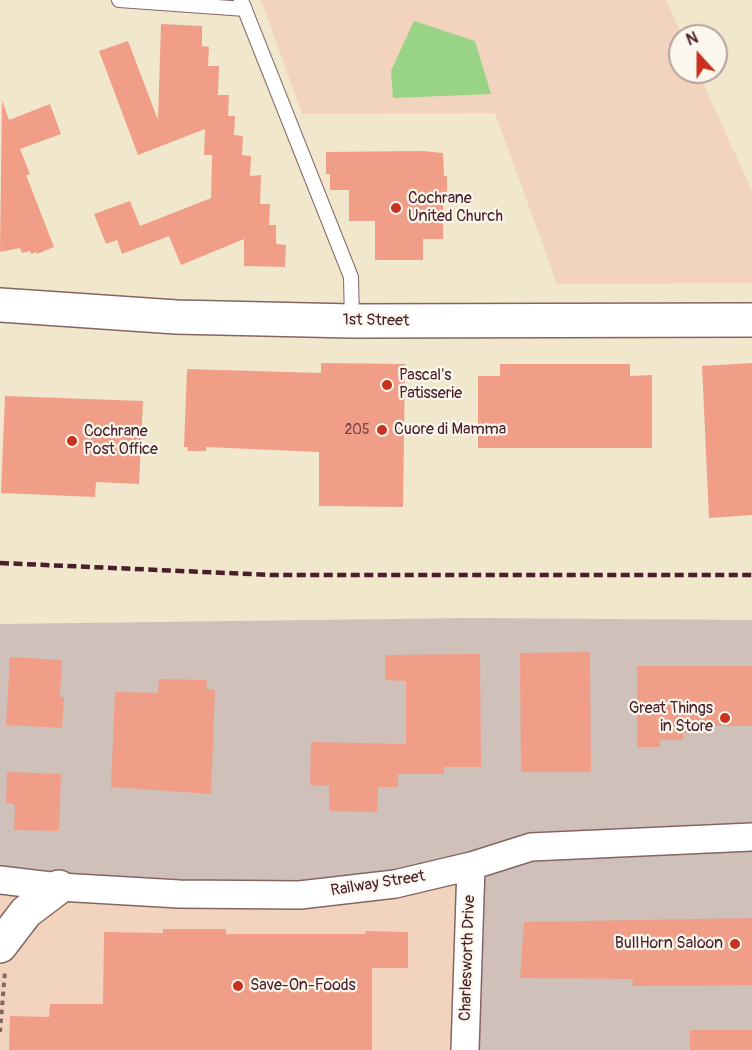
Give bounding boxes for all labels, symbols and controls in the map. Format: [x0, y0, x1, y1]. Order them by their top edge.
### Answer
north arrow [668, 24, 728, 84]
text: N [684, 28, 701, 50]
place label: Cochrane United Church [408, 189, 503, 227]
marker: Cochrane United Church [389, 201, 403, 215]
street label: 1st Street [342, 311, 410, 331]
place label: Pascal's Patisserie [399, 366, 462, 404]
marker: Pascal's Patisserie [380, 378, 394, 392]
place label: Cuore di Mamma [394, 420, 506, 440]
place label: Cochrane Post Office [84, 422, 158, 460]
house number: 205 [345, 422, 369, 438]
marker: Cuore di Mamma [375, 423, 389, 437]
marker: Cochrane Post Office [65, 434, 79, 448]
place label: Great Things in Store [629, 699, 713, 737]
marker: Great Things in Store [718, 711, 732, 725]
street label: Railway Street [329, 867, 427, 901]
street label: Charlesworth Drive [456, 895, 480, 1021]
place label: BullHorn Saloon [615, 934, 723, 954]
marker: BullHorn Saloon [728, 937, 742, 951]
place label: Save-On-Foods [250, 976, 356, 996]
marker: Save-On-Foods [231, 979, 245, 993]

